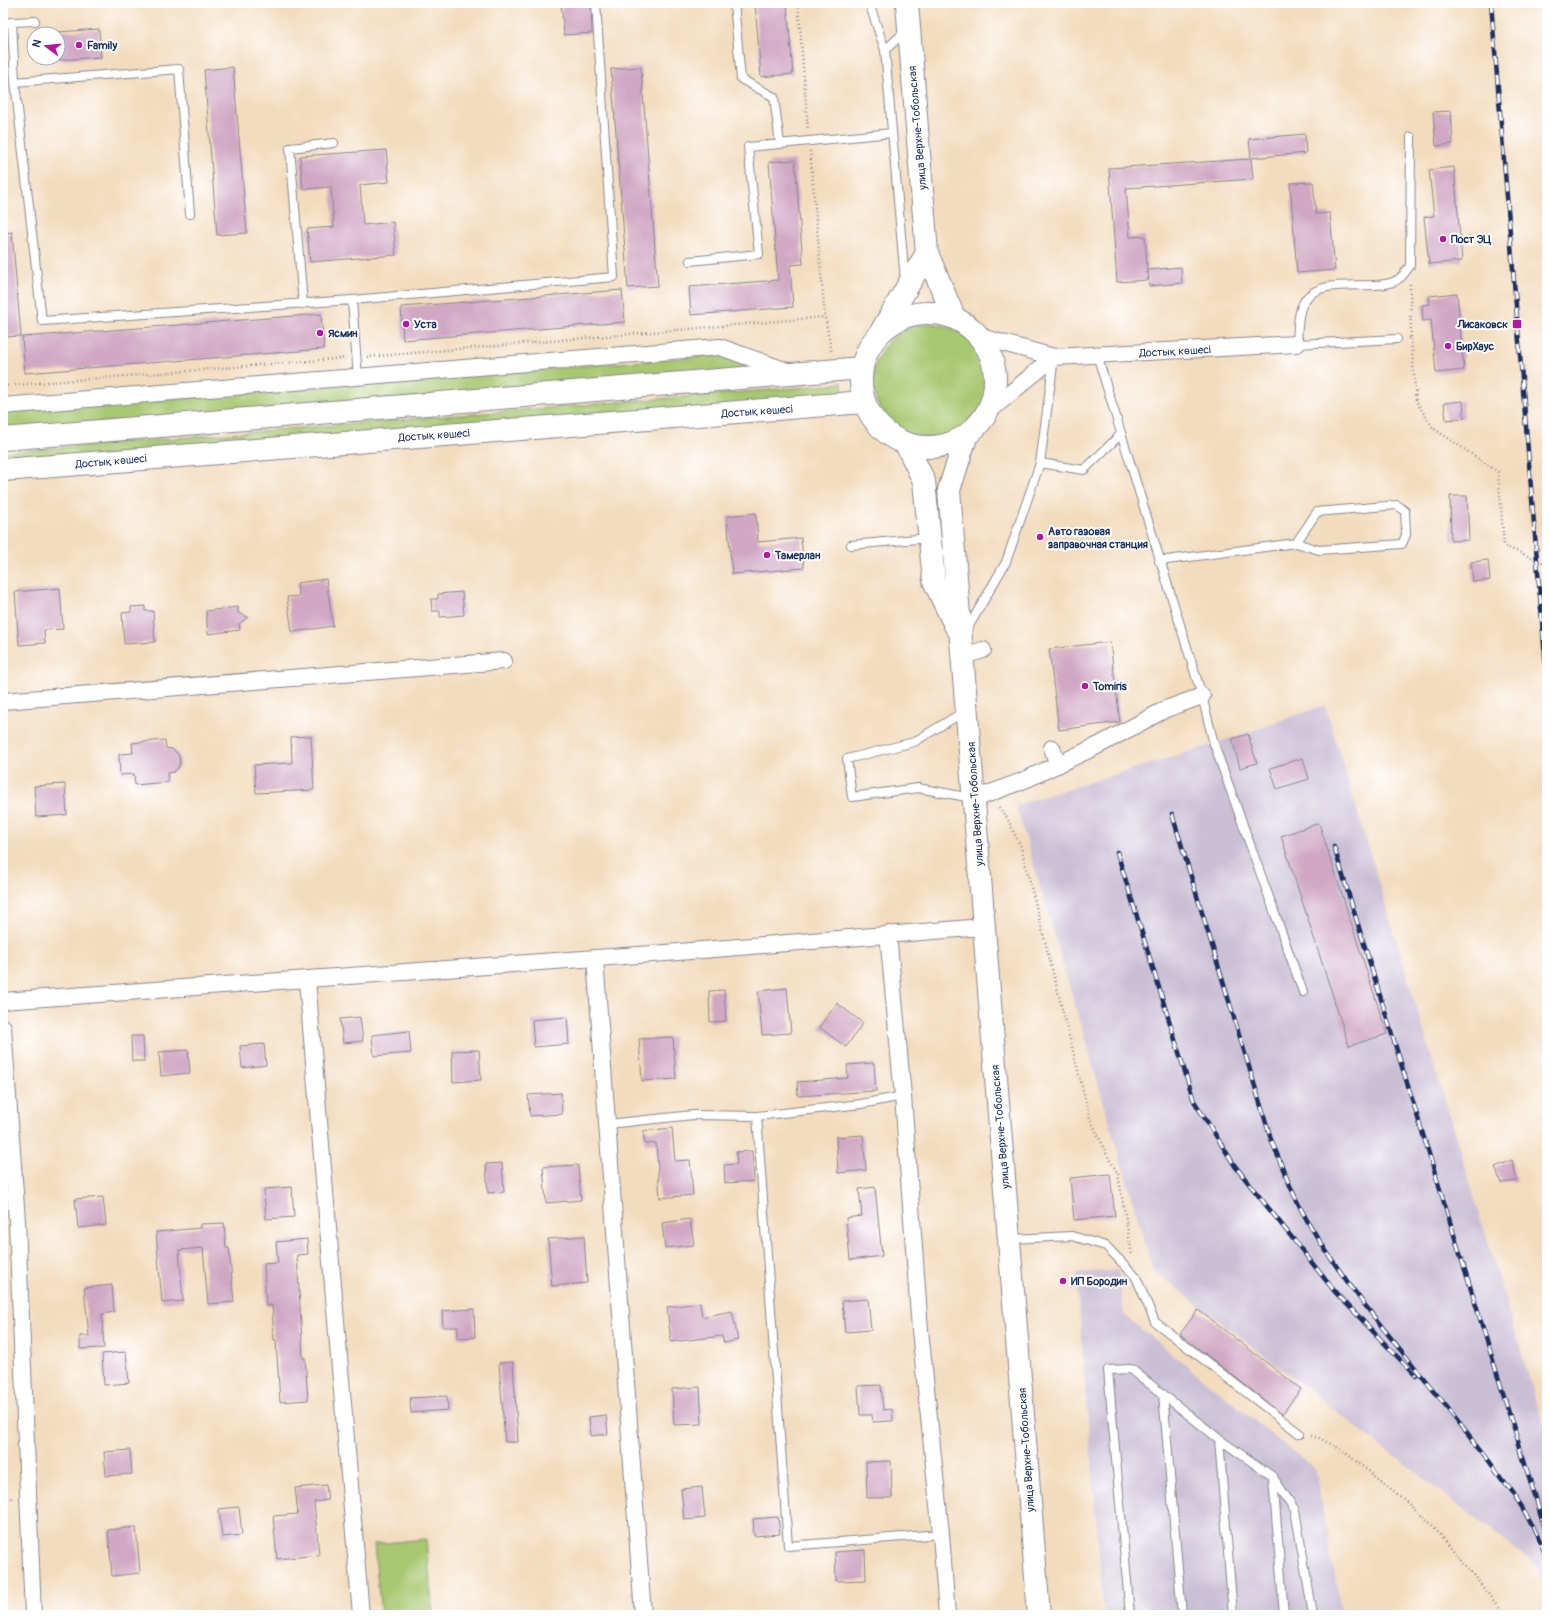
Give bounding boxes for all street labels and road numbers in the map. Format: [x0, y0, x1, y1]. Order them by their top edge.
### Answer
street label: улица Верхне-Тобольская [906, 65, 929, 191]
street label: Достық көшесі [1138, 343, 1211, 360]
street label: Достық көшесі [720, 403, 793, 421]
street label: Достық көшесі [397, 427, 470, 445]
street label: Достық көшесі [74, 452, 147, 471]
street label: улица Верхне-Тобольская [965, 741, 986, 867]
street label: улица Верхне-Тобольская [989, 1064, 1012, 1190]
street label: улица Верхне-Тобольская [1016, 1387, 1037, 1513]

